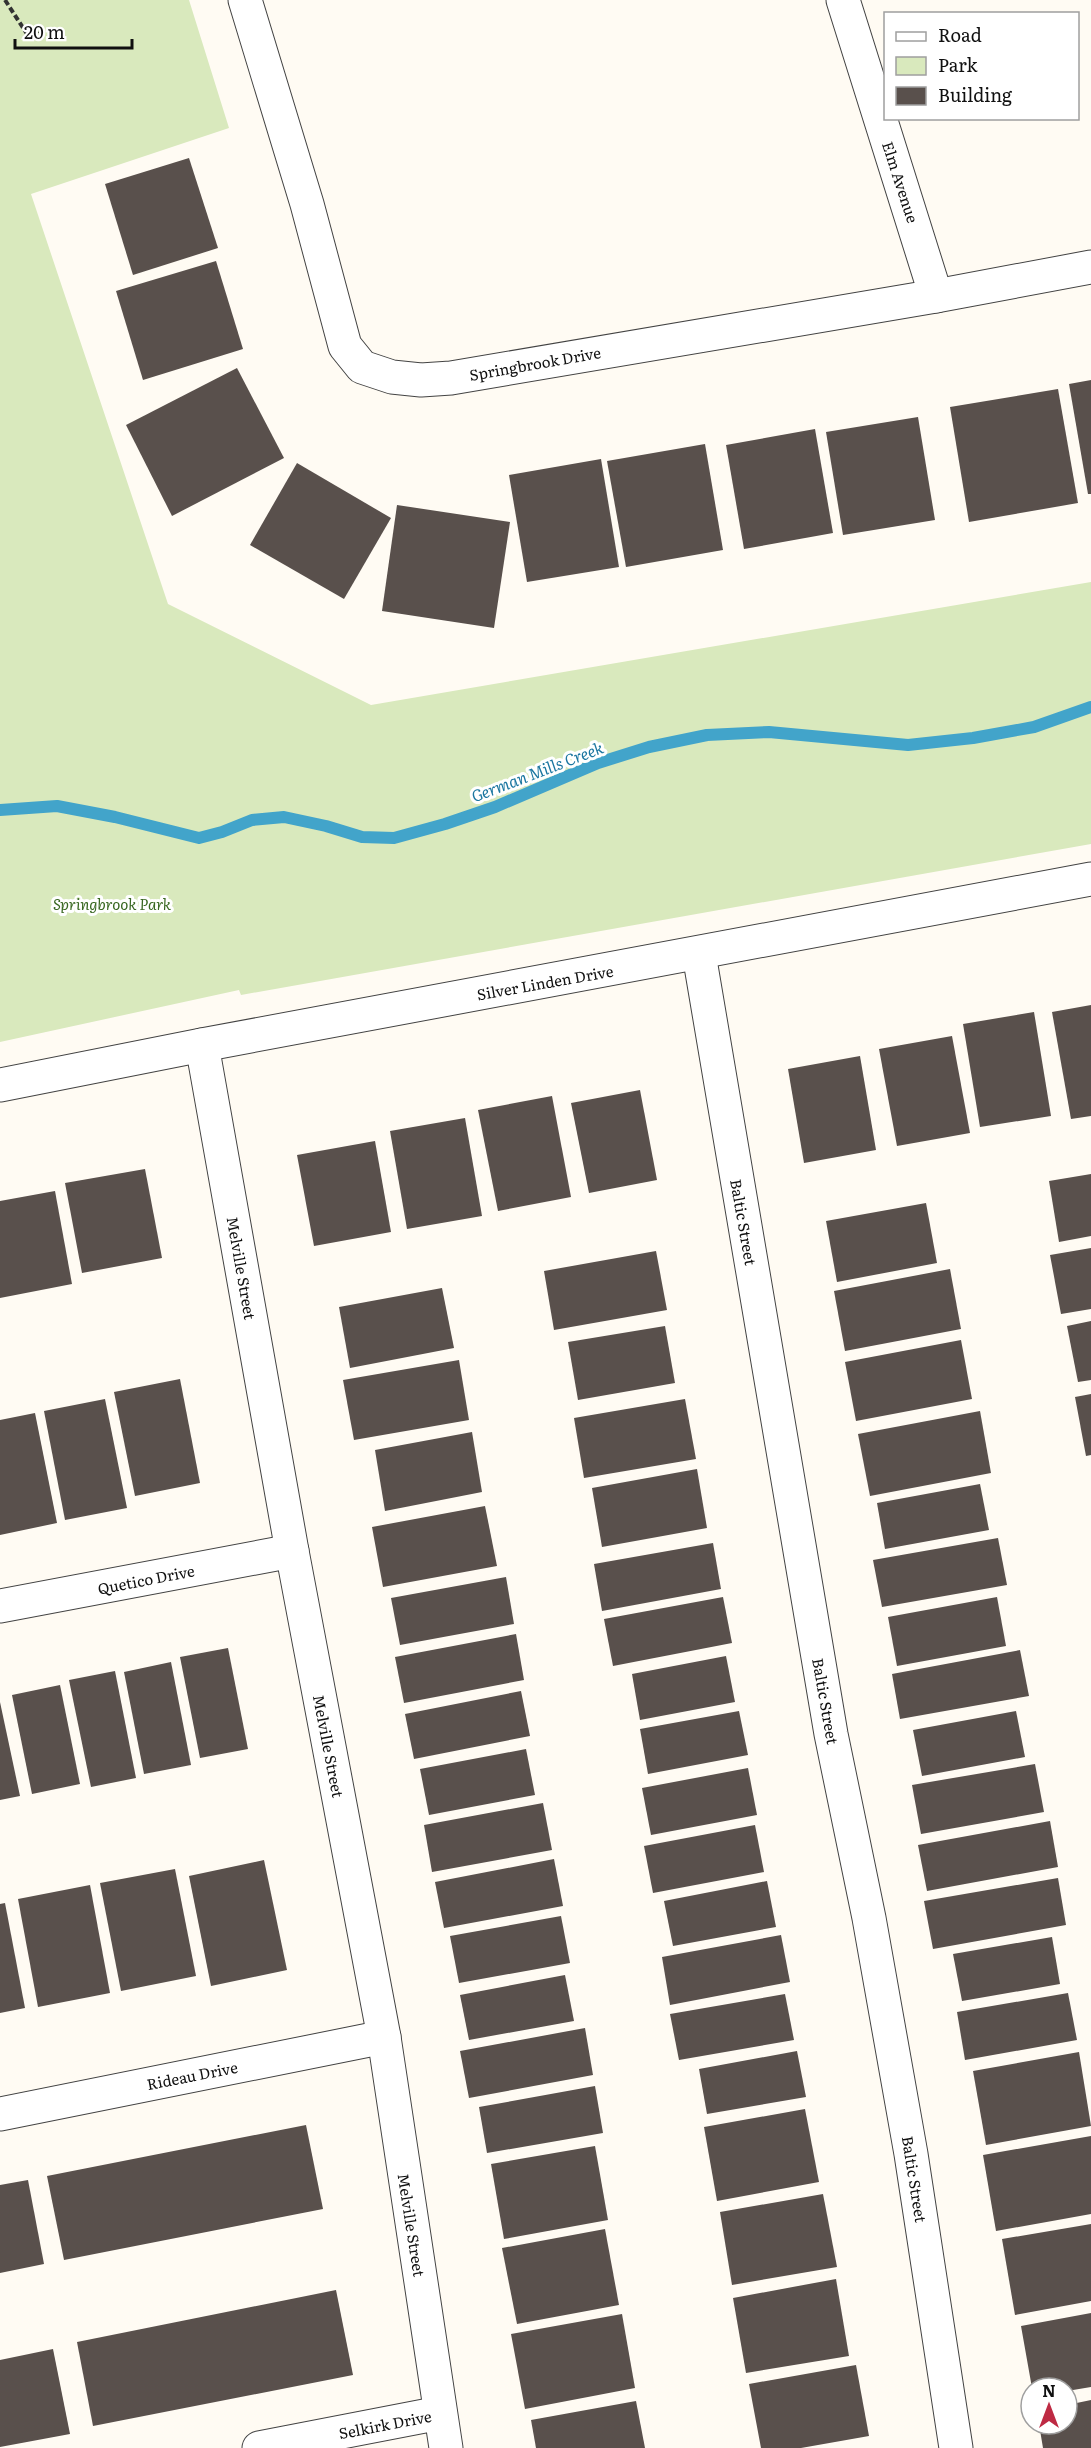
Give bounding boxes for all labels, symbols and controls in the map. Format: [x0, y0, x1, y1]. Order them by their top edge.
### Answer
scale bar [15, 12, 132, 50]
legend [884, 12, 1079, 120]
text: 20 m [24, 18, 65, 45]
text: Road [938, 21, 982, 48]
text: Park [938, 51, 979, 78]
text: Building [938, 81, 1013, 108]
street label: Elm Avenue [877, 138, 925, 226]
street label: Springbrook Drive [467, 340, 603, 386]
water label: German Mills Creek [467, 735, 607, 807]
park label: Springbrook Park [53, 892, 172, 915]
street label: Silver Linden Drive [475, 959, 615, 1005]
street label: Baltic Street [725, 1177, 763, 1267]
street label: Melville Street [222, 1215, 262, 1321]
street label: Quetico Drive [96, 1558, 197, 1600]
street label: Baltic Street [807, 1656, 845, 1746]
street label: Melville Street [308, 1693, 350, 1799]
street label: Rideau Drive [144, 2055, 240, 2095]
street label: Baltic Street [897, 2134, 933, 2224]
street label: Melville Street [392, 2172, 432, 2278]
north arrow [1019, 2376, 1079, 2436]
text: N [1042, 2378, 1056, 2402]
street label: Selkirk Drive [337, 2404, 434, 2444]

